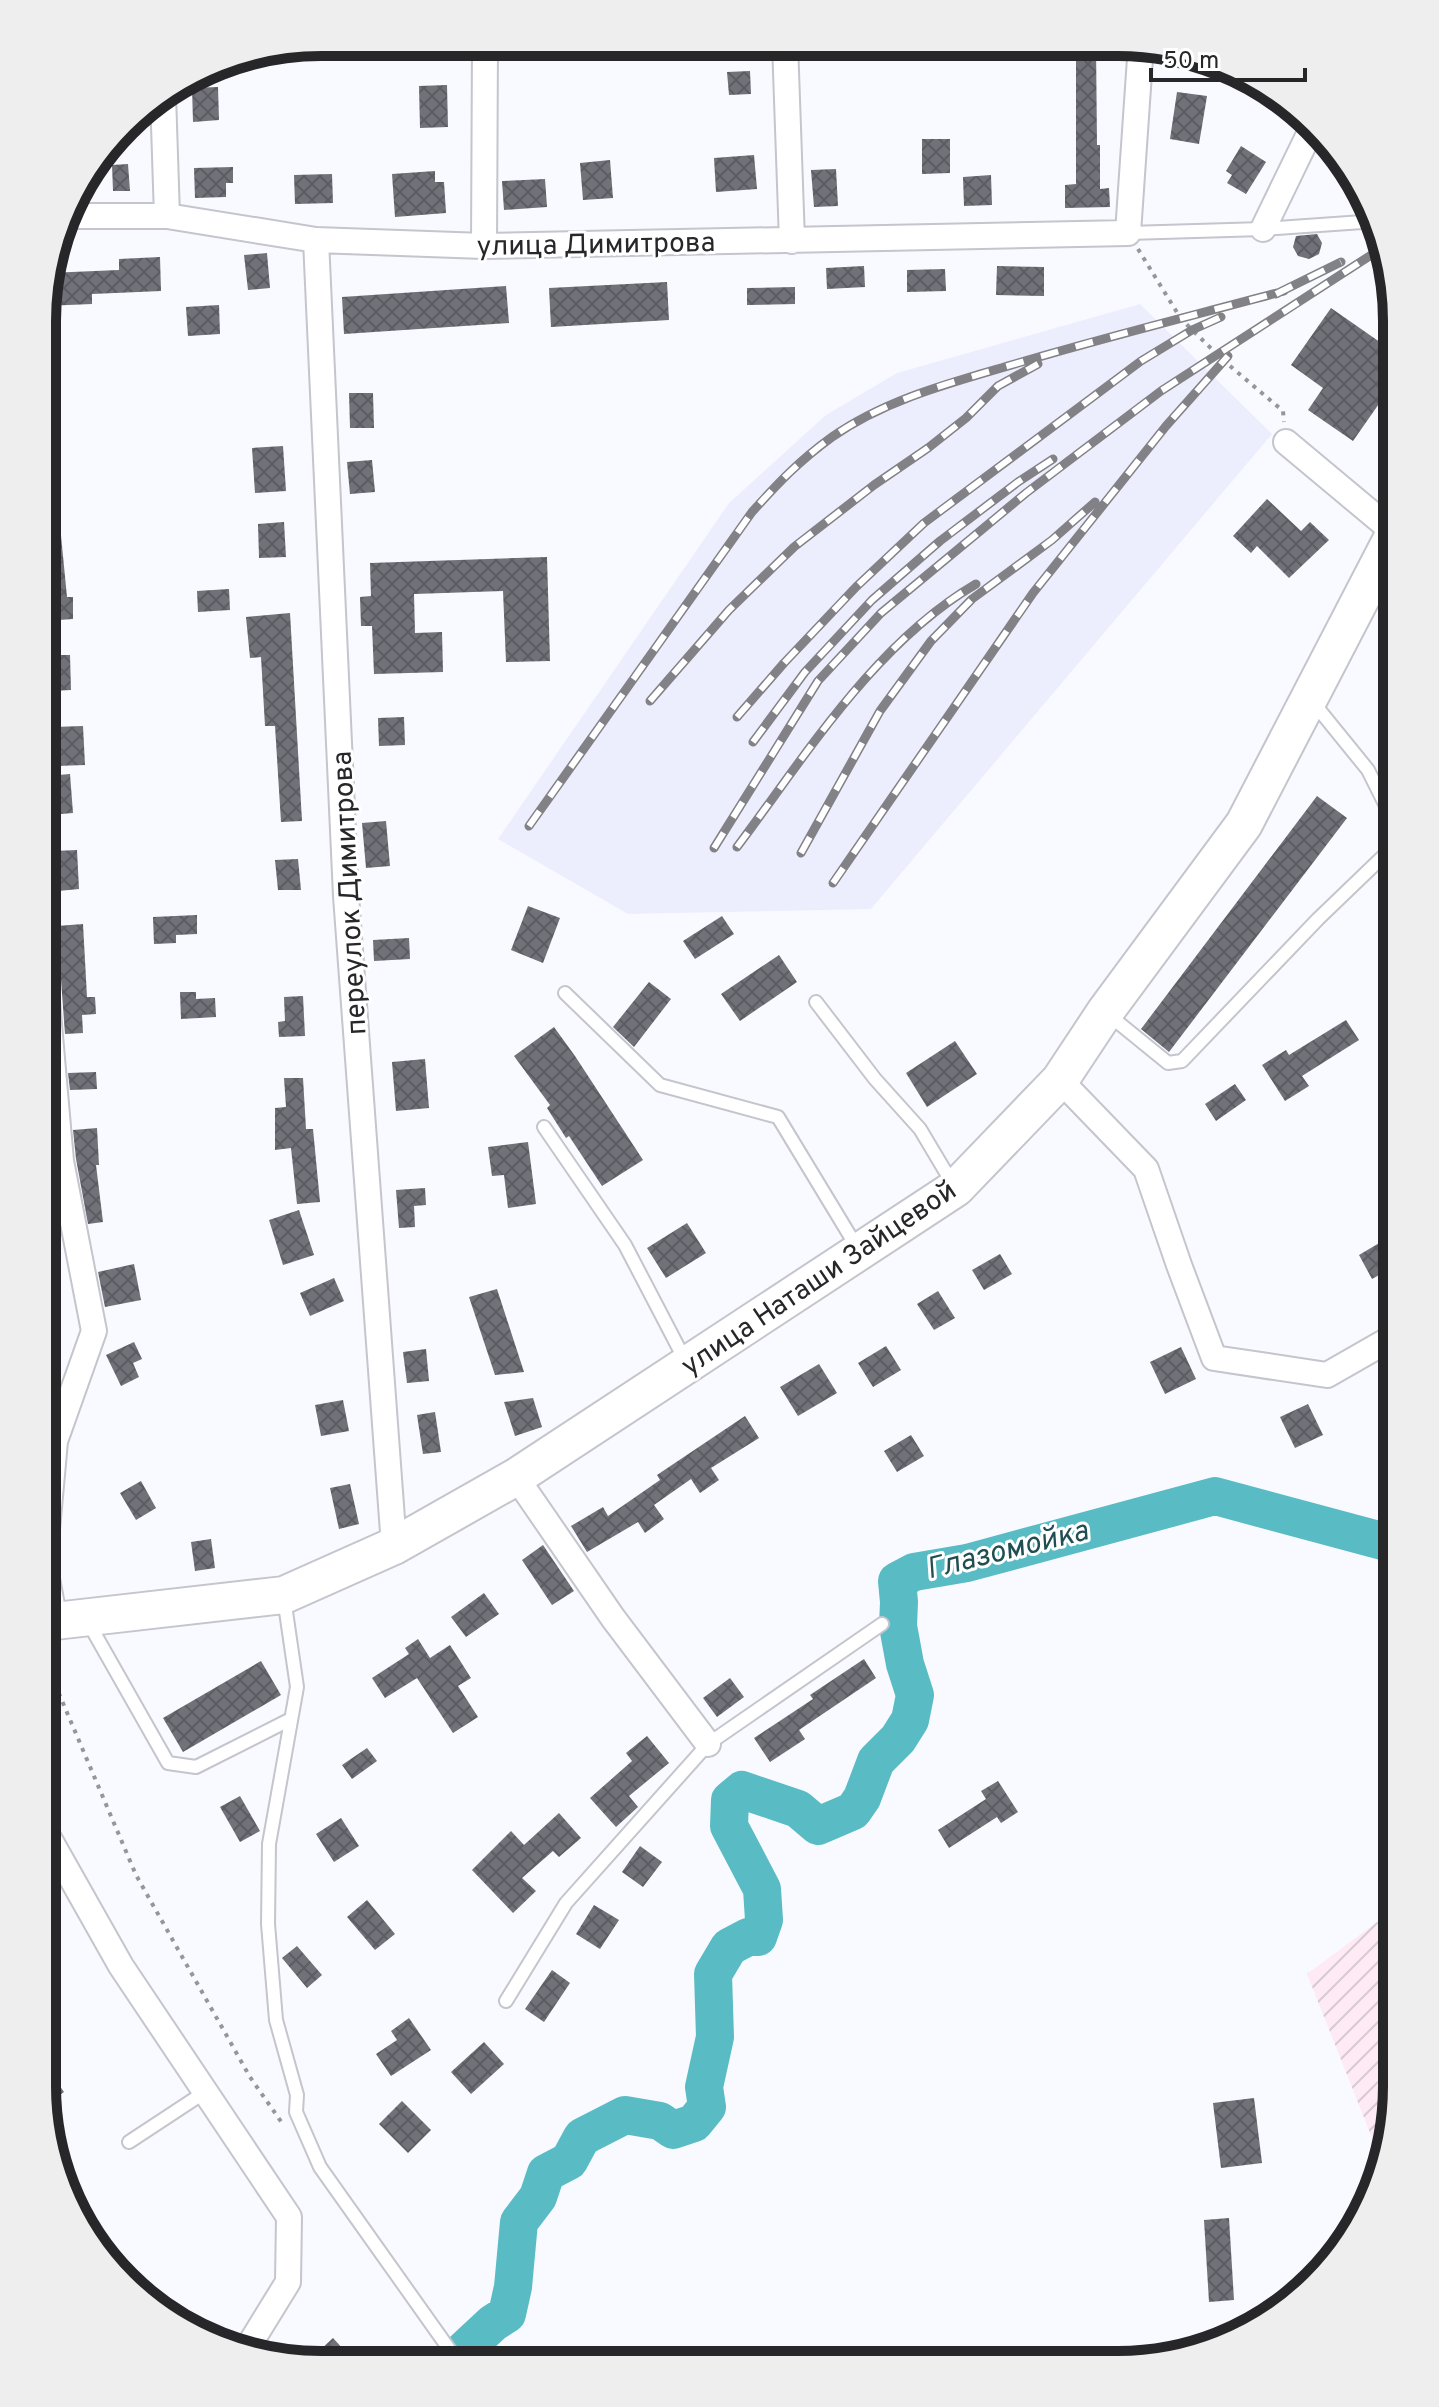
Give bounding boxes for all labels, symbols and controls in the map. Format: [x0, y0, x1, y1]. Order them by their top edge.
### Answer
scale bar [1151, 32, 1305, 82]
text: 50 m [1163, 47, 1219, 77]
street label: улица Димитрова [476, 226, 716, 266]
street label: переулок Димитрова [326, 750, 376, 1036]
street label: улица Наташи Зайцевой [675, 1174, 964, 1385]
water label: Глазомойка [923, 1513, 1093, 1589]

